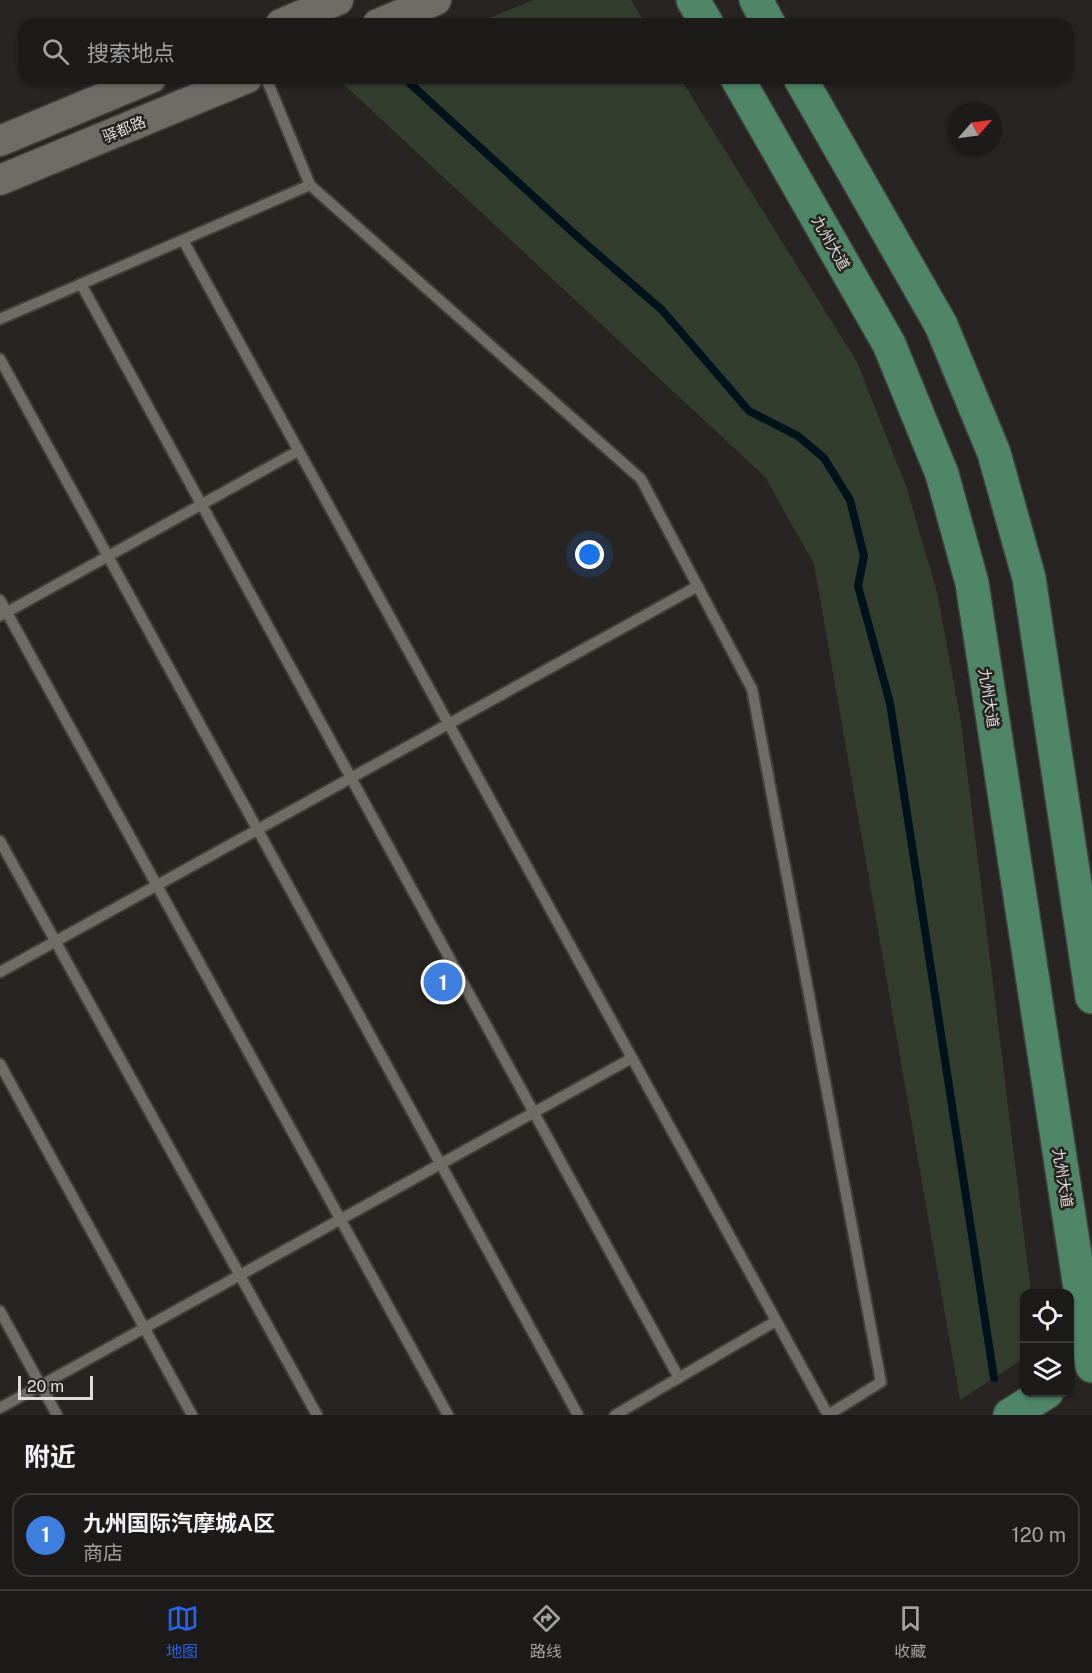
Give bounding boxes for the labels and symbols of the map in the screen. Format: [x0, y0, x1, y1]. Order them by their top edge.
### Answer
north arrow [948, 102, 1002, 156]
street label: 驿都路 [100, 113, 148, 145]
street label: 九州大道 [809, 213, 853, 273]
your location [575, 540, 604, 569]
street label: 九州大道 [976, 667, 1002, 729]
pin: 1 [424, 960, 462, 1004]
street label: 九州大道 [1050, 1147, 1076, 1209]
scale bar [18, 1373, 93, 1400]

